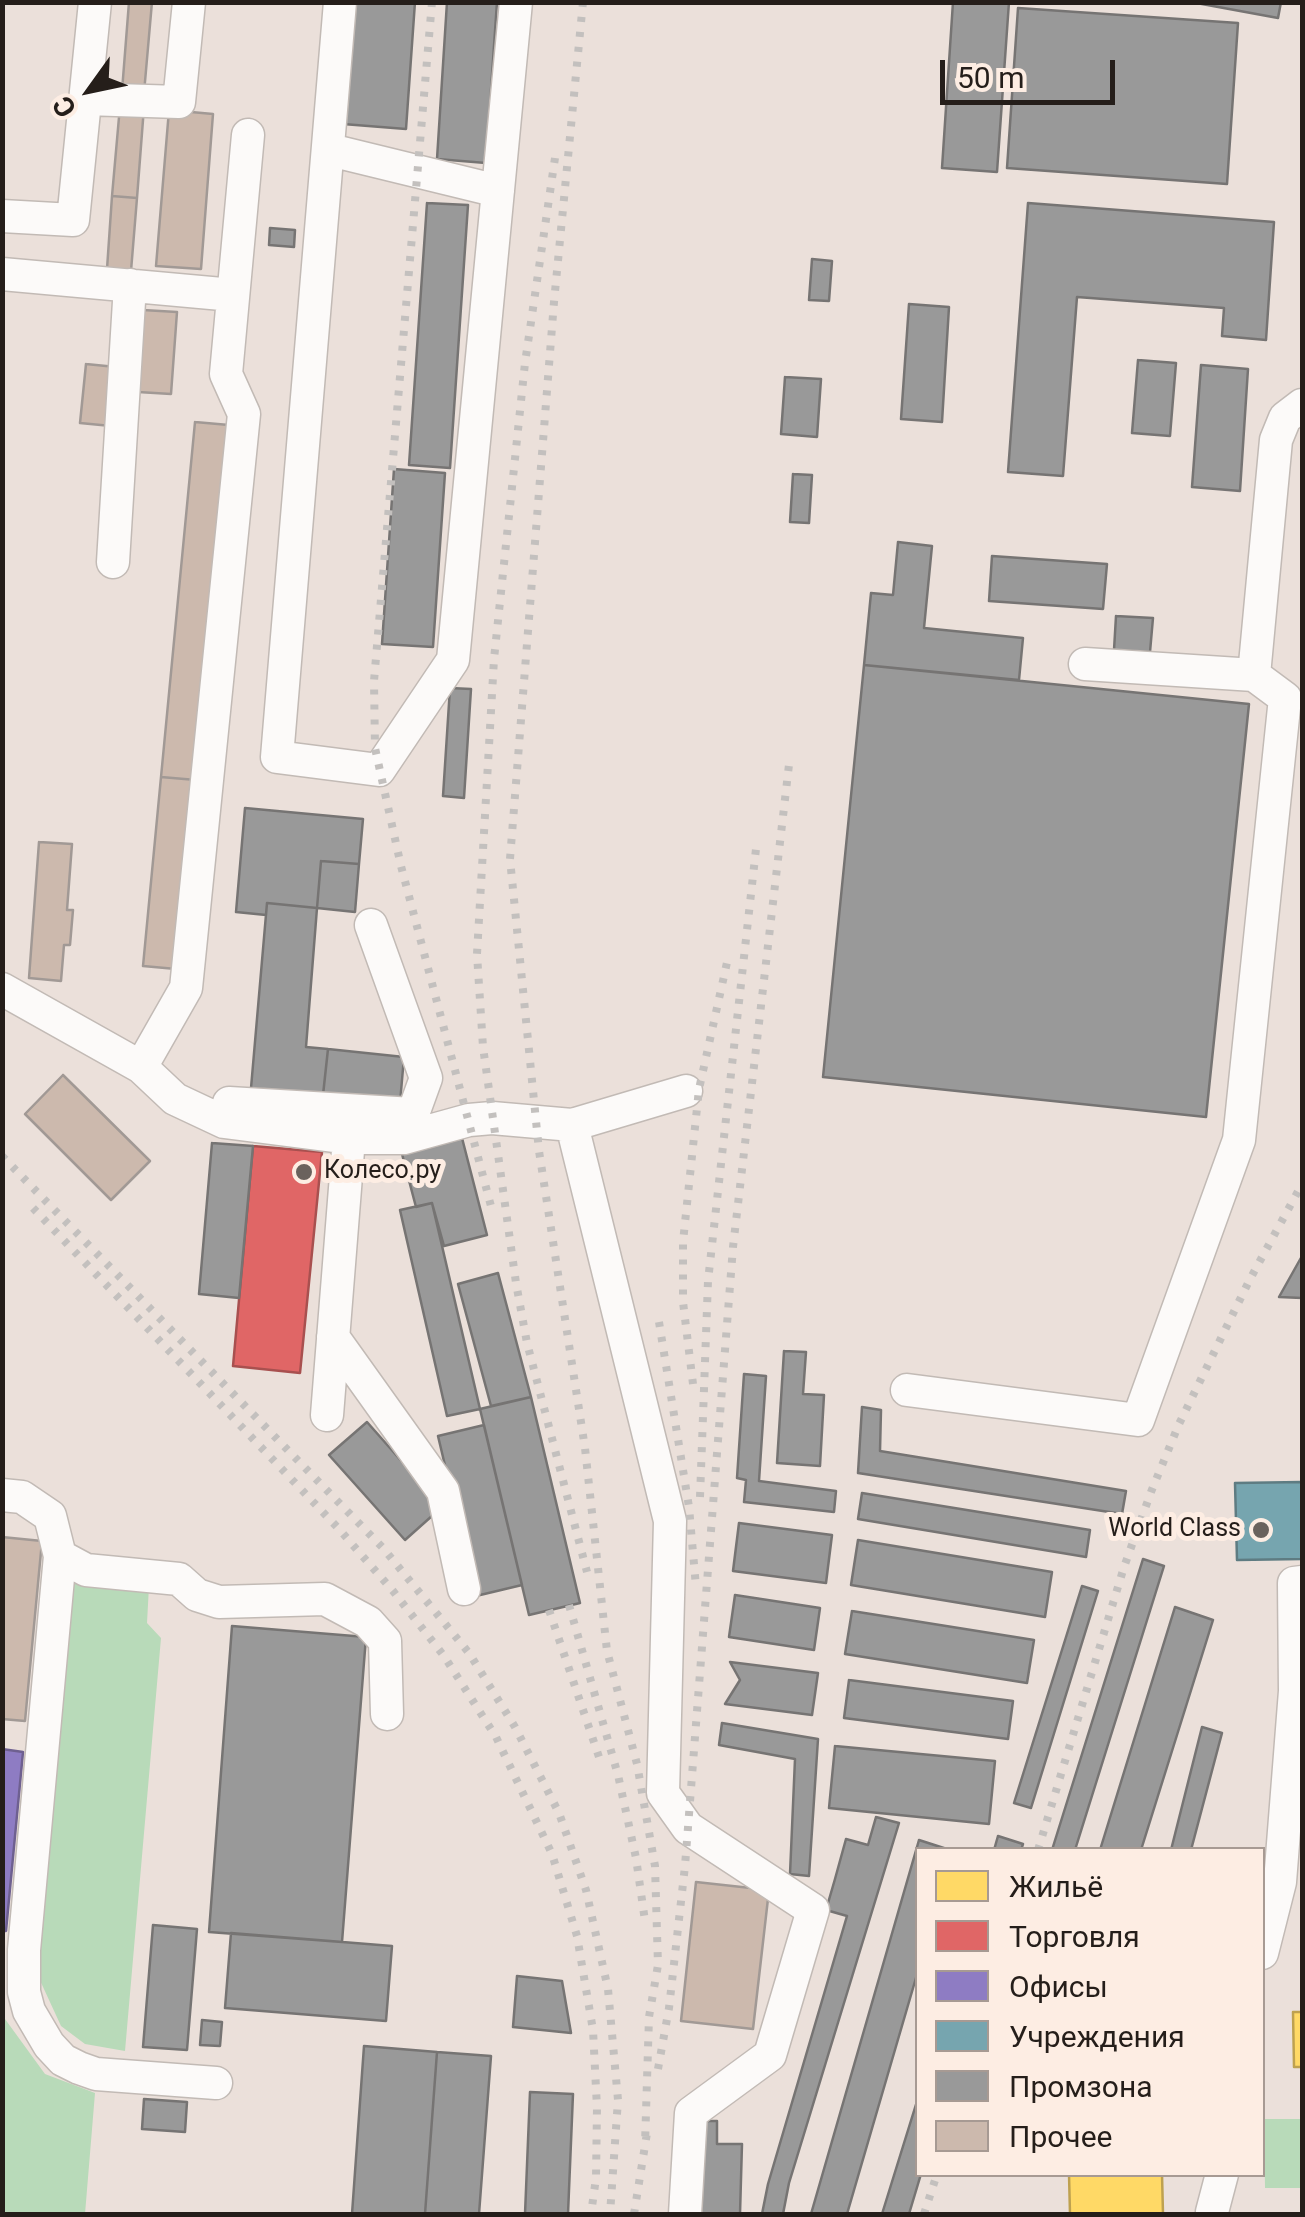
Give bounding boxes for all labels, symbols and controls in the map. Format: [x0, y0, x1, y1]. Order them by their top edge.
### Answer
north arrow [40, 40, 140, 140]
scale bar [945, 40, 1120, 102]
text: 50 m [957, 60, 1024, 95]
text: С [46, 90, 83, 123]
place label: Колесо.ру [324, 1157, 441, 1187]
marker: Колесо.ру [293, 1161, 315, 1183]
place label: World Class [1108, 1515, 1241, 1545]
marker: World Class [1250, 1519, 1272, 1541]
legend [915, 1847, 1265, 2177]
text: Жильё [1009, 1869, 1103, 1904]
text: Торговля [1009, 1919, 1140, 1954]
text: Офисы [1009, 1969, 1108, 2004]
text: Учреждения [1009, 2019, 1185, 2054]
text: Промзона [1009, 2069, 1153, 2104]
text: Прочее [1009, 2119, 1113, 2154]

